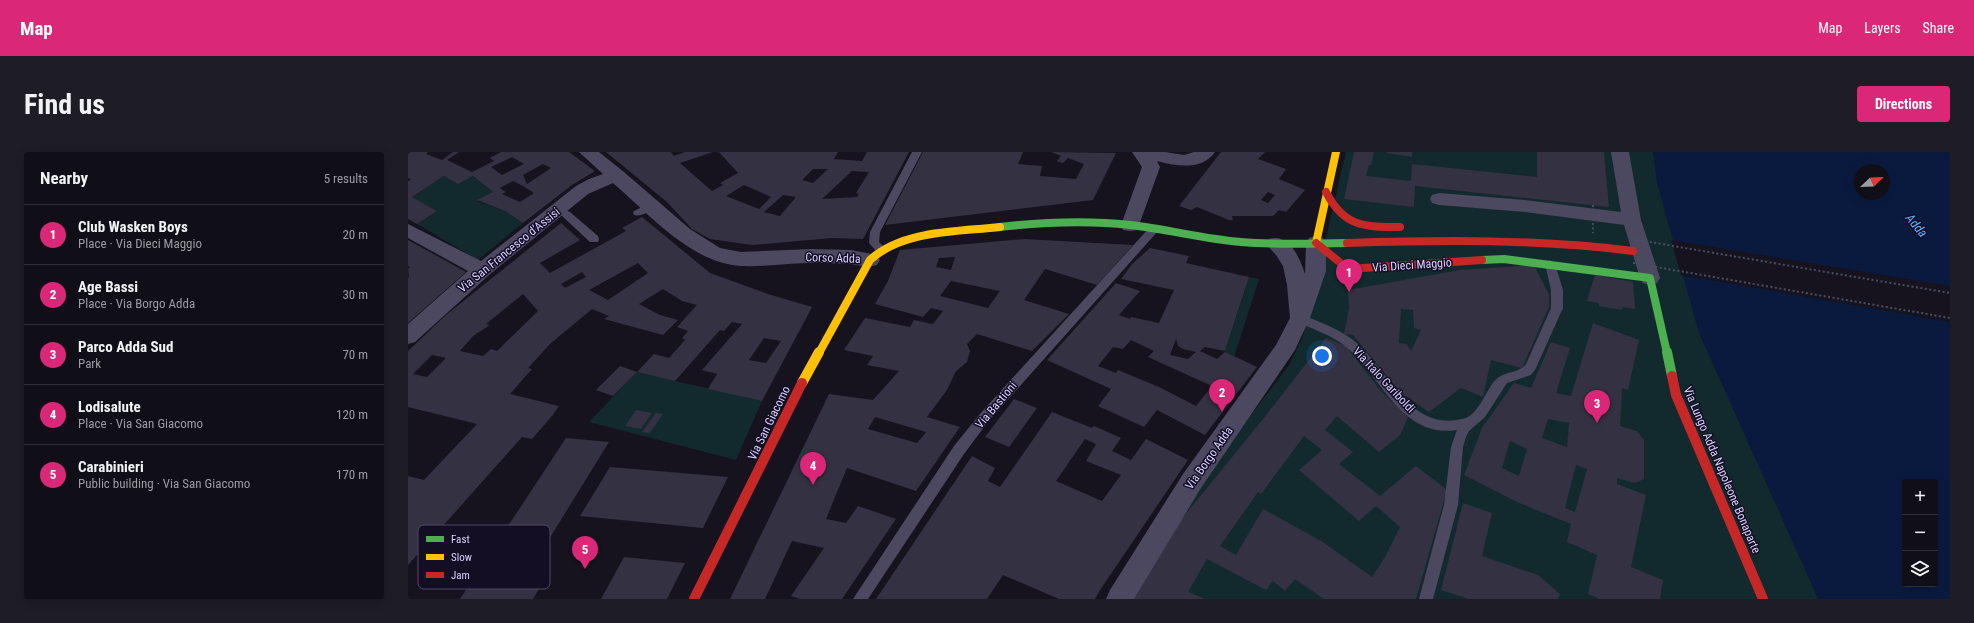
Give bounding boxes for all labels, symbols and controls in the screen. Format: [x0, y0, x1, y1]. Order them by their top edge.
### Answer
text: Map [20, 17, 53, 40]
text: Map [1818, 20, 1842, 36]
text: Layers [1864, 20, 1901, 36]
text: Share [1923, 20, 1954, 36]
button: Directions [1857, 86, 1950, 122]
text: Find us [24, 88, 105, 121]
north arrow [1854, 164, 1890, 200]
text: Nearby [40, 168, 88, 188]
text: 5 results [324, 171, 368, 186]
street label: Via San Francesco d’Assisi [455, 205, 563, 295]
water label: Adda [1902, 210, 1931, 240]
text: Club Wasken Boys [78, 218, 188, 236]
text: 1 [50, 227, 56, 242]
text: 20 m [342, 227, 368, 242]
text: Place · Via Dieci Maggio [78, 236, 202, 251]
street label: Corso Adda [805, 250, 861, 266]
street label: Via Dieci Maggio [1372, 255, 1452, 275]
pin: 1 [1336, 259, 1362, 292]
text: Age Bassi [78, 278, 138, 296]
text: 2 [50, 287, 56, 302]
text: 30 m [342, 287, 368, 302]
text: Place · Via Borgo Adda [78, 296, 195, 311]
text: Parco Adda Sud [78, 338, 173, 356]
street label: Via Italo Gariboldi [1350, 344, 1418, 416]
your location [1312, 346, 1332, 366]
text: 3 [50, 347, 56, 362]
text: 70 m [342, 347, 368, 362]
text: Park [78, 356, 101, 371]
street label: Via Bastioni [972, 379, 1020, 431]
pin: 2 [1209, 379, 1235, 412]
street label: Via San Giacomo [745, 384, 793, 462]
street label: Via Lungo Adda Napoleone Bonaparte [1680, 385, 1764, 556]
pin: 3 [1584, 390, 1610, 423]
text: Lodisalute [78, 398, 141, 416]
text: 4 [50, 407, 56, 422]
text: 120 m [336, 407, 368, 422]
text: Place · Via San Giacomo [78, 416, 203, 431]
street label: Via Borgo Adda [1182, 424, 1236, 492]
pin: 4 [800, 452, 826, 485]
text: Carabinieri [78, 458, 144, 476]
text: 5 [50, 467, 56, 482]
text: 170 m [336, 467, 368, 482]
text: Public building · Via San Giacomo [78, 476, 250, 491]
map controls [1902, 479, 1938, 587]
button: + [1902, 479, 1938, 515]
button: − [1902, 515, 1938, 551]
legend [418, 525, 550, 589]
text: Fast [451, 533, 470, 546]
pin: 5 [572, 536, 598, 569]
text: Slow [451, 551, 472, 564]
button: layers [1902, 551, 1938, 587]
text: Jam [451, 569, 470, 582]

